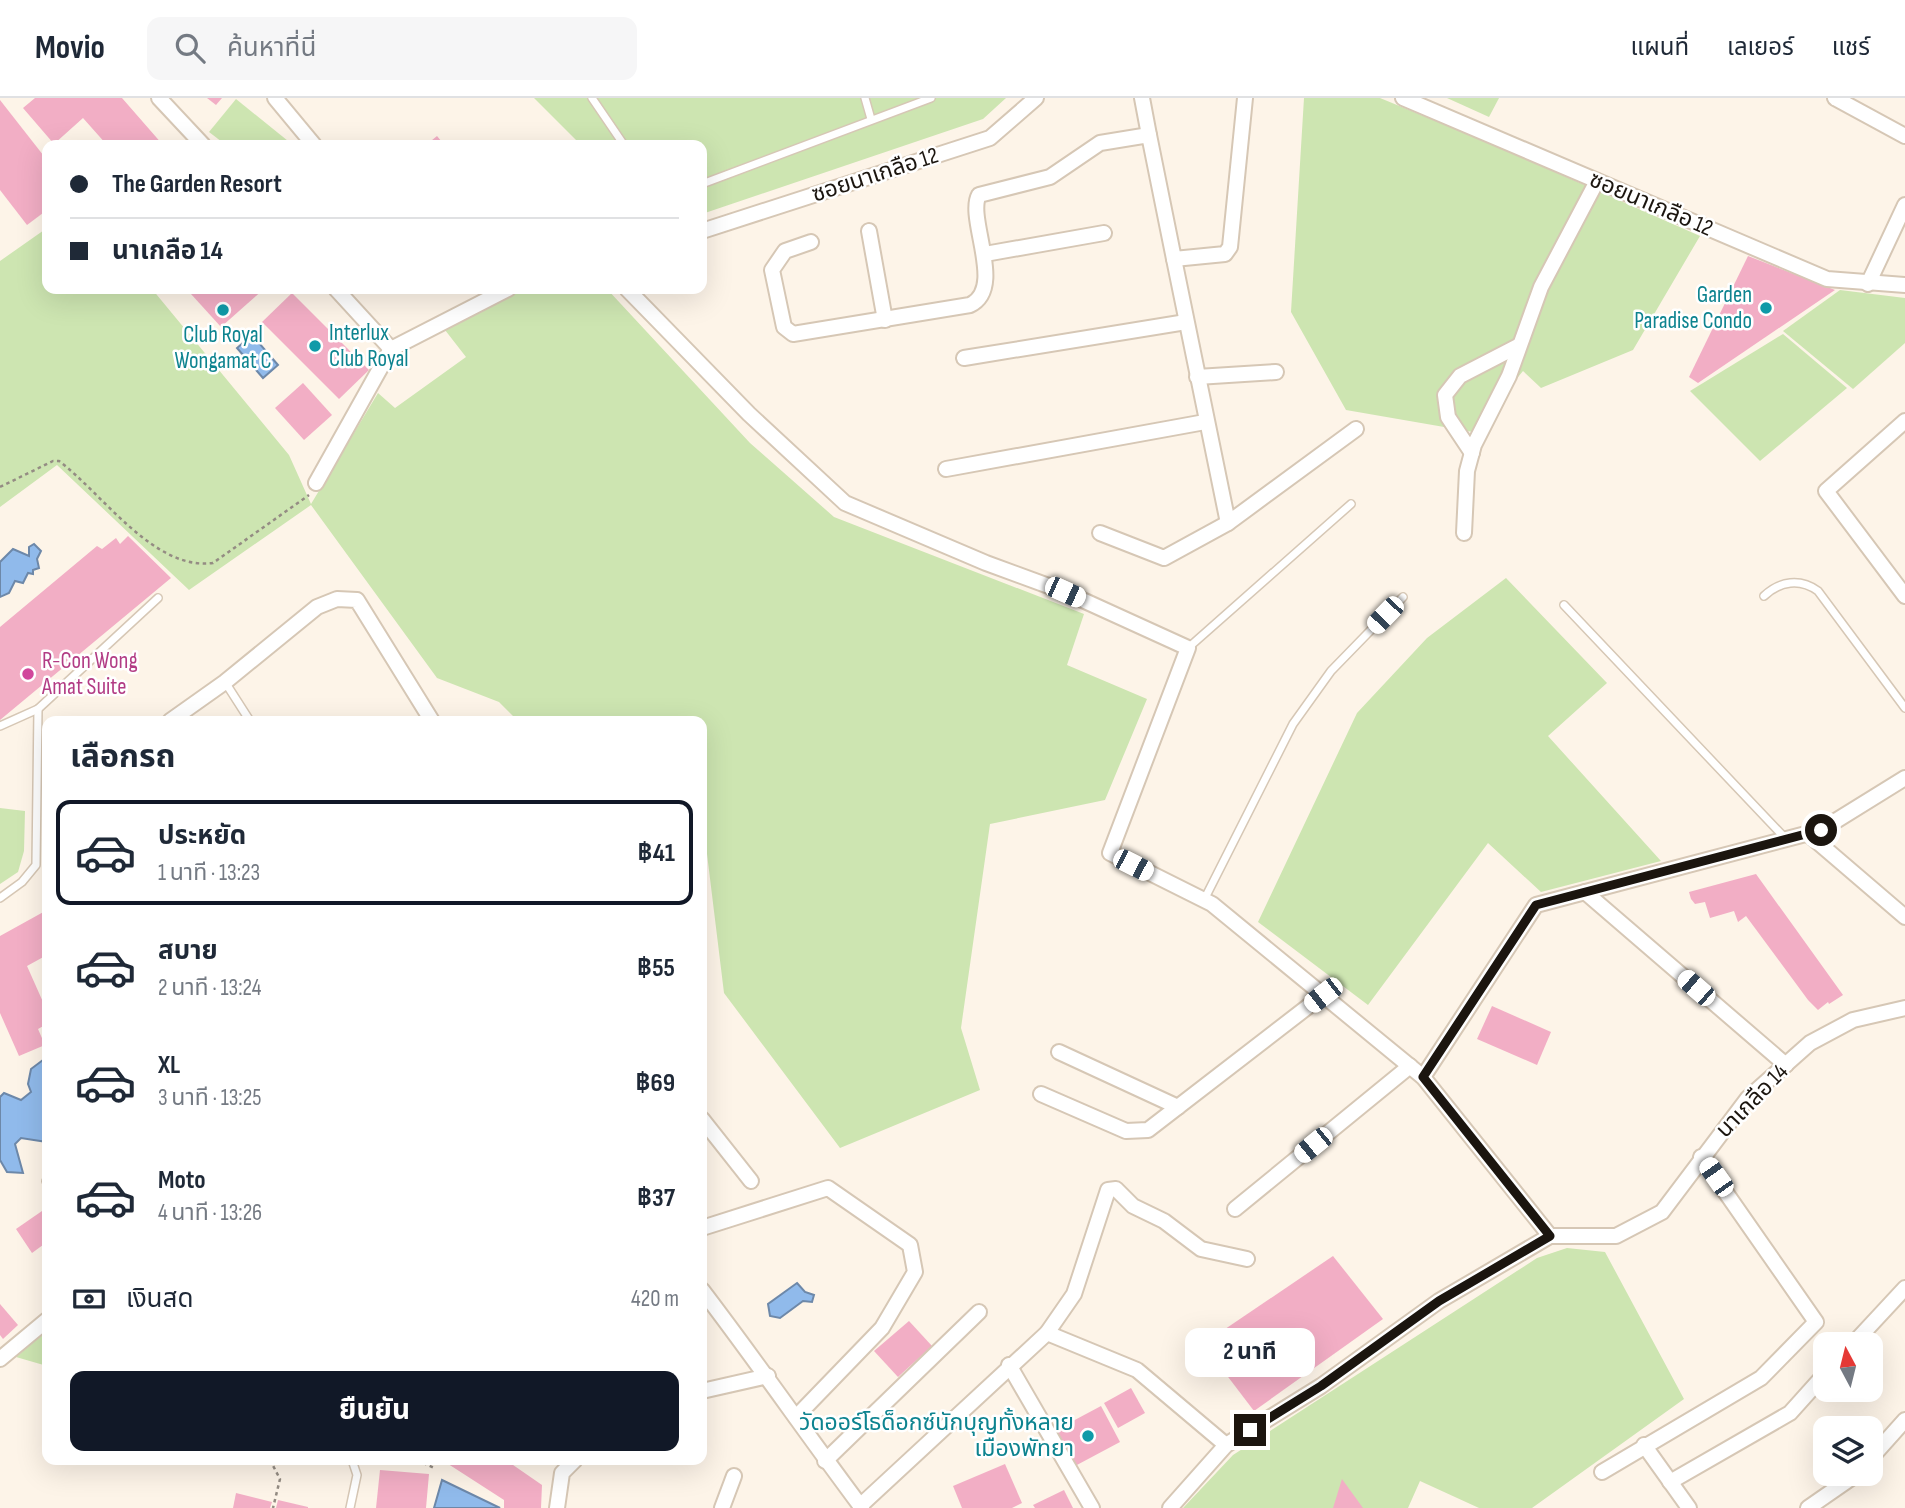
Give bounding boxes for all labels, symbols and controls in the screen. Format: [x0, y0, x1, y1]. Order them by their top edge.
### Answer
search box [147, 17, 637, 80]
text: Movio [35, 28, 105, 68]
icon: search [171, 29, 209, 67]
text: ค้นหาที่นี่ [227, 33, 316, 64]
text: แผนที่ [1631, 33, 1689, 62]
text: เลเยอร์ [1727, 33, 1794, 62]
text: แชร์ [1832, 33, 1870, 62]
street label: ซอยนาเกลือ 12 [808, 141, 942, 209]
street label: ซอยนาเกลือ 12 [1585, 165, 1717, 243]
text: The Garden Resort [112, 169, 282, 200]
text: นาเกลือ 14 [112, 236, 223, 267]
place label: Garden Paradise Condo [1634, 281, 1752, 335]
marker: Garden Paradise Condo [1758, 300, 1774, 316]
marker: Club Royal Wongamat C [215, 302, 231, 318]
place label: Interlux Club Royal [329, 319, 409, 373]
place label: Club Royal Wongamat C [174, 321, 272, 375]
marker: Interlux Club Royal [307, 338, 323, 354]
car [1042, 574, 1089, 610]
car [1363, 593, 1408, 637]
place label: R-Con Wong Amat Suite [41, 647, 138, 701]
marker: R-Con Wong Amat Suite [20, 666, 36, 682]
text: เลือกรถ [70, 738, 175, 777]
route start [1805, 814, 1837, 846]
icon: car [74, 821, 137, 884]
text: ประหยัด [158, 821, 246, 852]
text: ฿41 [638, 838, 675, 869]
car [1110, 846, 1157, 884]
text: 1 นาที · 13:23 [158, 859, 260, 887]
icon: car [74, 936, 137, 999]
text: สบาย [158, 936, 218, 967]
text: ฿55 [637, 953, 675, 984]
car [1674, 966, 1719, 1010]
text: 2 นาที · 13:24 [158, 974, 261, 1002]
car [1300, 974, 1347, 1016]
text: XL [158, 1050, 180, 1081]
icon: car [74, 1051, 137, 1114]
street label: นาเกลือ 14 [1710, 1058, 1794, 1144]
text: ฿69 [635, 1068, 675, 1099]
text: 3 นาที · 13:25 [158, 1084, 261, 1112]
car [1291, 1124, 1336, 1166]
car [1696, 1154, 1737, 1200]
text: Moto [158, 1165, 206, 1196]
icon: car [74, 1166, 137, 1229]
text: ฿37 [637, 1183, 675, 1214]
text: 4 นาที · 13:26 [158, 1199, 262, 1227]
icon: cash [70, 1280, 108, 1318]
text: เงินสด [126, 1284, 193, 1315]
text: 420 m [631, 1285, 679, 1313]
callout: 2 นาที [1185, 1328, 1315, 1378]
north arrow [1813, 1332, 1883, 1402]
map controls [1813, 1332, 1883, 1486]
text: 2 นาที [1223, 1338, 1277, 1366]
button: ยืนยัน [70, 1371, 679, 1451]
place label: วัดออร์โธด็อกซ์นักบุญทั้งหลาย เมืองพัทยา [799, 1407, 1074, 1463]
route end [1234, 1414, 1266, 1446]
button: layers [1813, 1416, 1883, 1486]
marker: วัดออร์โธด็อกซ์นักบุญทั้งหลาย เมืองพัทยา [1080, 1428, 1096, 1444]

